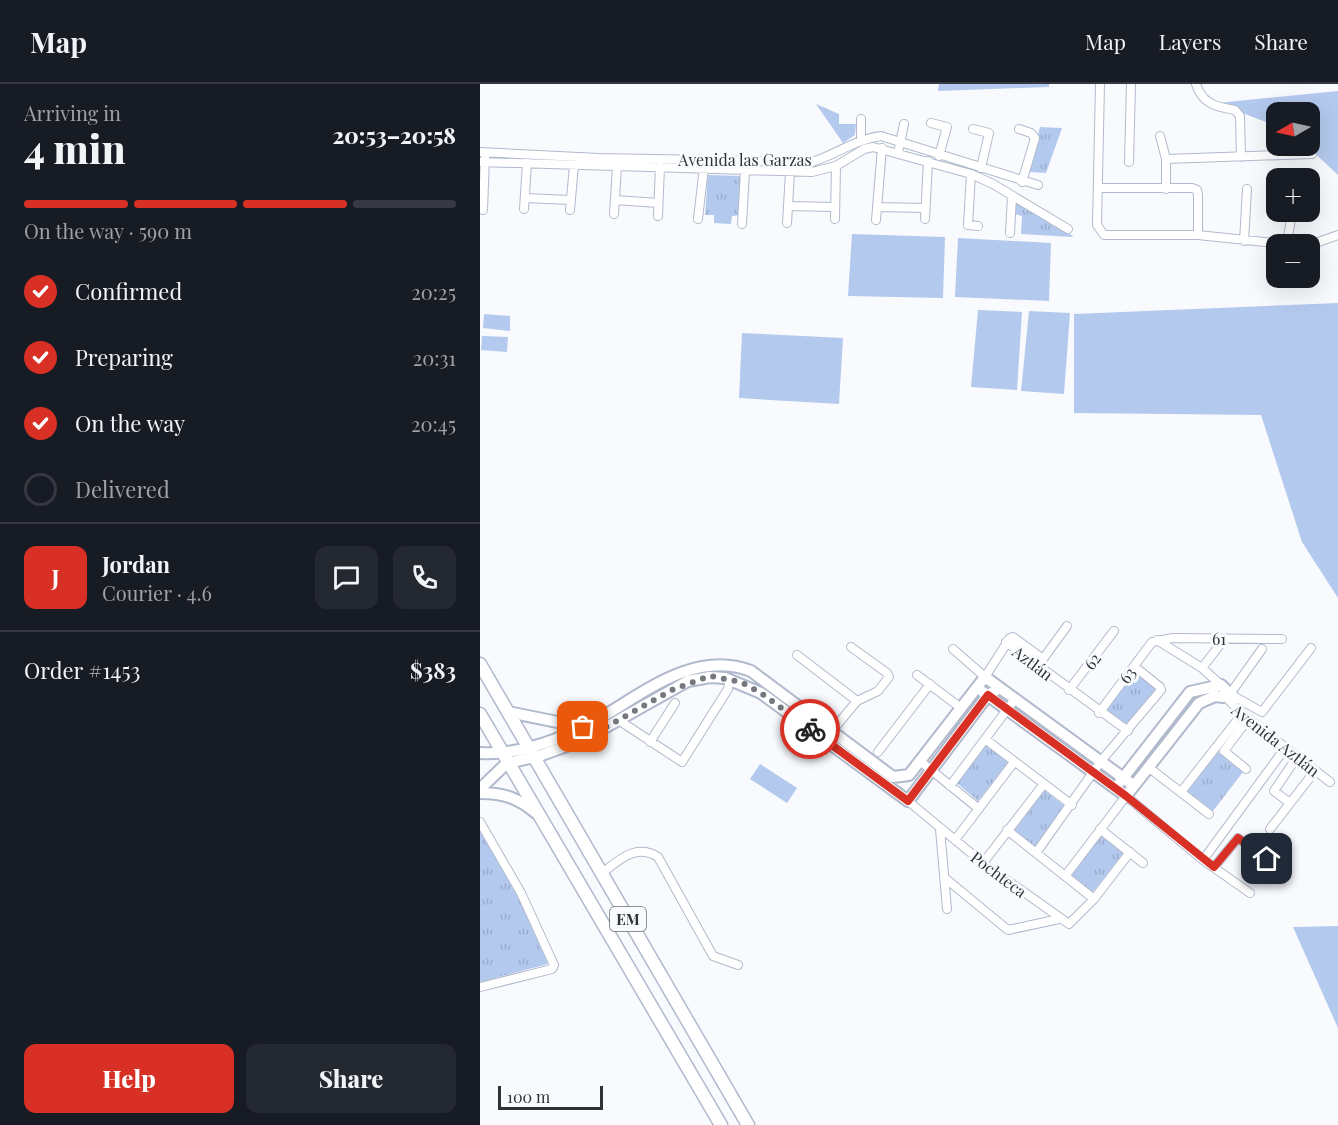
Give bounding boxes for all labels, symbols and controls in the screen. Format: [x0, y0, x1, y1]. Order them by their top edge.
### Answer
text: Map [30, 23, 87, 60]
text: Map [1085, 27, 1126, 55]
text: Layers [1159, 27, 1221, 55]
text: Share [1254, 27, 1308, 55]
text: Arriving in [24, 99, 121, 126]
north arrow [1266, 102, 1320, 156]
map controls [1266, 102, 1320, 288]
text: 20:53–20:58 [332, 120, 456, 150]
text: 4 min [24, 122, 126, 174]
street label: Avenida las Garzas [677, 149, 812, 170]
button: + [1266, 168, 1320, 222]
text: On the way · 590 m [24, 217, 192, 244]
button: − [1266, 234, 1320, 288]
icon: check [24, 275, 57, 308]
text: Confirmed [75, 276, 182, 306]
text: 20:25 [411, 278, 456, 305]
icon: check [24, 341, 57, 374]
text: Preparing [75, 342, 173, 372]
text: 20:31 [413, 344, 456, 371]
icon: check [24, 407, 57, 440]
text: On the way [75, 408, 185, 438]
text: 20:45 [411, 410, 456, 437]
text: Delivered [75, 474, 170, 504]
button: chat [315, 546, 378, 609]
button: phone [393, 546, 456, 609]
text: Jordan [102, 549, 170, 579]
text: J [51, 562, 60, 592]
text: Courier · 4.6 [102, 579, 212, 606]
street label: 61 [1212, 628, 1226, 649]
street label: Aztlán [1008, 640, 1058, 685]
street label: 62 [1079, 648, 1105, 674]
text: Order #1453 [24, 655, 140, 685]
text: $383 [410, 655, 456, 685]
street label: 63 [1114, 662, 1140, 688]
street label: Avenida Aztlán [1227, 698, 1325, 781]
courier [780, 699, 840, 759]
pin [557, 701, 608, 752]
icon: bag [566, 710, 599, 743]
icon: bike [794, 713, 827, 746]
pin [1241, 833, 1292, 884]
icon: home [1250, 842, 1283, 875]
street label: Pochteca [967, 846, 1031, 902]
road number: EM [610, 907, 646, 931]
button: Help [24, 1044, 234, 1113]
button: Share [246, 1044, 456, 1113]
scale bar [498, 1083, 603, 1110]
text: 100 m [507, 1086, 550, 1107]

